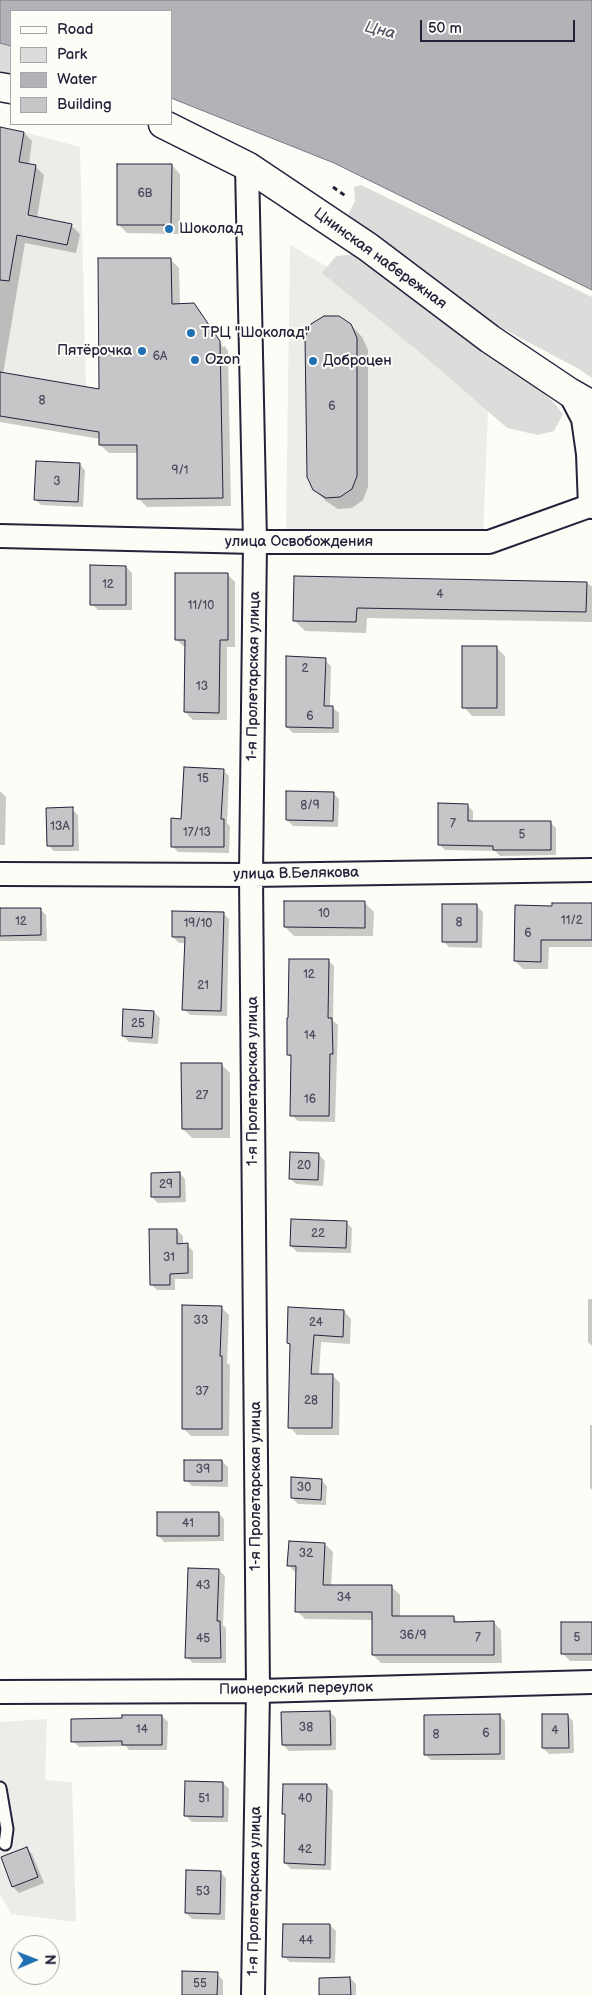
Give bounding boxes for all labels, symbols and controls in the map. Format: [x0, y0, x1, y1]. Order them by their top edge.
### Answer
legend [10, 10, 172, 125]
scale bar [422, 10, 577, 42]
water label: Цна [363, 18, 397, 44]
text: 50 m [428, 19, 462, 38]
text: Road [57, 20, 93, 39]
text: Park [57, 45, 87, 64]
text: Water [57, 70, 97, 89]
text: Building [57, 95, 112, 114]
house number: 6В [138, 187, 152, 201]
street label: Цнинская набережная [310, 205, 450, 313]
place label: Шоколад [179, 220, 243, 238]
marker: Шоколад [163, 223, 175, 235]
place label: ТРЦ "Шоколад" [201, 324, 310, 342]
marker: ТРЦ "Шоколад" [185, 327, 197, 339]
place label: Пятёрочка [57, 342, 132, 360]
marker: Пятёрочка [136, 345, 148, 357]
house number: 6А [153, 350, 167, 364]
place label: Ozon [205, 351, 240, 369]
place label: Доброцен [323, 352, 392, 370]
marker: Ozon [189, 354, 201, 366]
marker: Доброцен [307, 355, 319, 367]
house number: 8 [39, 394, 45, 408]
house number: 6 [328, 400, 336, 414]
house number: 9/1 [171, 464, 189, 478]
house number: 3 [53, 475, 61, 489]
street label: улица Освобождения [225, 533, 373, 551]
house number: 12 [102, 578, 114, 592]
house number: 4 [436, 588, 444, 602]
street label: 1-я Пролетарская улица [244, 591, 264, 761]
house number: 11/10 [188, 599, 214, 613]
house number: 2 [301, 662, 309, 676]
house number: 13 [196, 680, 208, 694]
house number: 6 [306, 710, 314, 724]
house number: 15 [197, 772, 209, 786]
house number: 8/9 [300, 799, 320, 813]
house number: 7 [450, 817, 456, 831]
house number: 13А [50, 820, 70, 834]
house number: 17/13 [183, 826, 211, 840]
house number: 5 [519, 828, 525, 842]
street label: улица В.Белякова [233, 864, 359, 884]
house number: 10 [318, 907, 330, 921]
house number: 11/2 [561, 914, 583, 928]
house number: 12 [15, 915, 27, 929]
house number: 8 [456, 916, 462, 930]
house number: 19/10 [184, 917, 212, 931]
house number: 6 [524, 927, 532, 941]
house number: 12 [303, 968, 315, 982]
house number: 21 [197, 979, 209, 993]
street label: 1-я Пролетарская улица [244, 996, 262, 1166]
house number: 25 [131, 1017, 145, 1031]
house number: 14 [304, 1029, 316, 1043]
house number: 27 [196, 1089, 208, 1103]
house number: 16 [304, 1093, 316, 1107]
house number: 20 [297, 1159, 311, 1173]
house number: 29 [159, 1178, 173, 1192]
house number: 22 [311, 1227, 325, 1241]
house number: 31 [163, 1251, 175, 1265]
house number: 33 [194, 1314, 208, 1328]
house number: 24 [309, 1316, 323, 1330]
house number: 37 [195, 1385, 209, 1399]
house number: 28 [304, 1394, 318, 1408]
street label: 1-я Пролетарская улица [247, 1401, 265, 1571]
house number: 39 [196, 1463, 210, 1477]
house number: 30 [297, 1481, 311, 1495]
house number: 41 [182, 1517, 194, 1531]
house number: 32 [299, 1547, 313, 1561]
house number: 43 [196, 1579, 210, 1593]
house number: 34 [337, 1591, 351, 1605]
house number: 36/9 [399, 1629, 427, 1643]
house number: 7 [475, 1631, 481, 1645]
house number: 5 [574, 1631, 580, 1645]
house number: 45 [196, 1632, 210, 1646]
street label: Пионерский переулок [219, 1679, 373, 1699]
house number: 38 [299, 1721, 313, 1735]
house number: 14 [136, 1723, 148, 1737]
house number: 4 [551, 1724, 559, 1738]
house number: 6 [482, 1727, 490, 1741]
house number: 8 [433, 1728, 439, 1742]
house number: 51 [198, 1792, 210, 1806]
house number: 40 [298, 1792, 312, 1806]
street label: 1-я Пролетарская улица [245, 1806, 265, 1976]
house number: 42 [298, 1843, 312, 1857]
house number: 53 [196, 1885, 210, 1899]
house number: 44 [299, 1934, 313, 1948]
north arrow [10, 1935, 60, 1985]
text: N [41, 1954, 58, 1965]
house number: 55 [193, 1977, 207, 1991]

